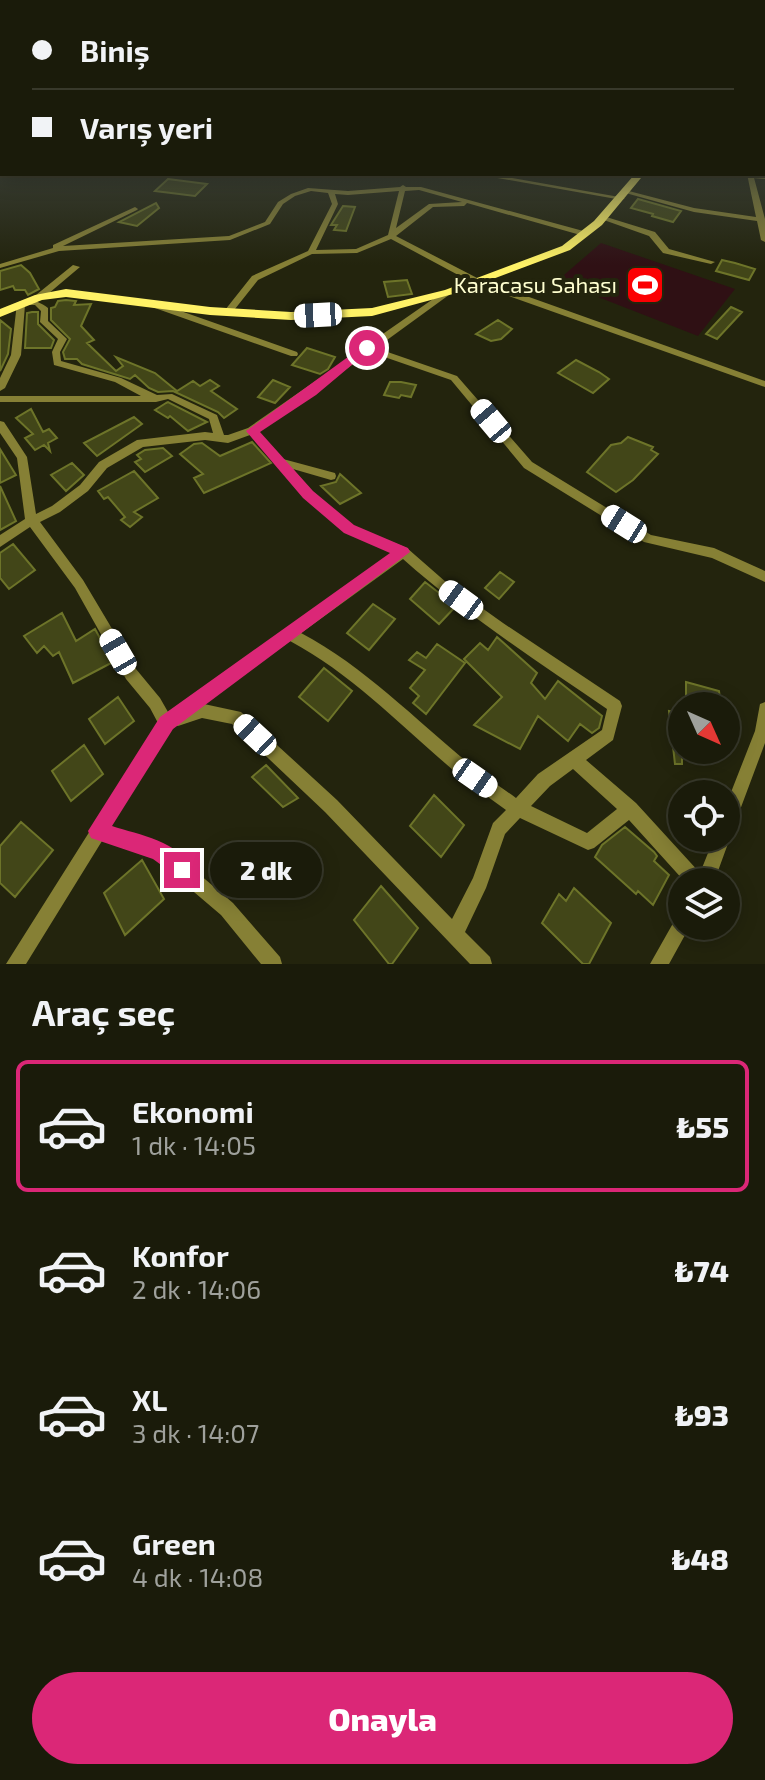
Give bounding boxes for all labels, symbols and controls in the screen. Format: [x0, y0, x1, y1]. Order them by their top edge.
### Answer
text: Biniş [80, 32, 150, 68]
text: Varış yeri [80, 109, 213, 145]
sports icon: Karacasu Sahası [624, 264, 666, 306]
place label: Karacasu Sahası [454, 271, 617, 297]
car [293, 302, 343, 328]
route start [349, 330, 385, 366]
car [466, 395, 516, 447]
car [597, 501, 651, 547]
car [435, 576, 487, 624]
car [96, 625, 140, 679]
north arrow [668, 692, 740, 764]
map controls [668, 692, 740, 940]
car [229, 710, 281, 760]
car [448, 754, 502, 802]
button: locate [668, 780, 740, 852]
callout: 2 dk [210, 842, 322, 898]
route end [164, 852, 200, 888]
text: 2 dk [240, 854, 292, 885]
button: layers [668, 868, 740, 940]
text: Araç seç [32, 990, 175, 1033]
icon: car [36, 1090, 108, 1162]
text: Ekonomi [132, 1093, 254, 1129]
text: ₺55 [677, 1108, 729, 1144]
text: 1 dk · 14:05 [132, 1129, 256, 1160]
icon: car [36, 1234, 108, 1306]
text: Konfor [132, 1237, 229, 1273]
text: ₺74 [675, 1252, 729, 1288]
text: 2 dk · 14:06 [132, 1273, 261, 1304]
icon: car [36, 1378, 108, 1450]
text: XL [132, 1381, 167, 1417]
text: ₺93 [675, 1396, 729, 1432]
text: 3 dk · 14:07 [132, 1417, 259, 1448]
icon: car [36, 1522, 108, 1594]
text: Green [132, 1525, 216, 1561]
text: ₺48 [672, 1540, 729, 1576]
text: 4 dk · 14:08 [132, 1561, 263, 1592]
button: Onayla [32, 1672, 733, 1764]

